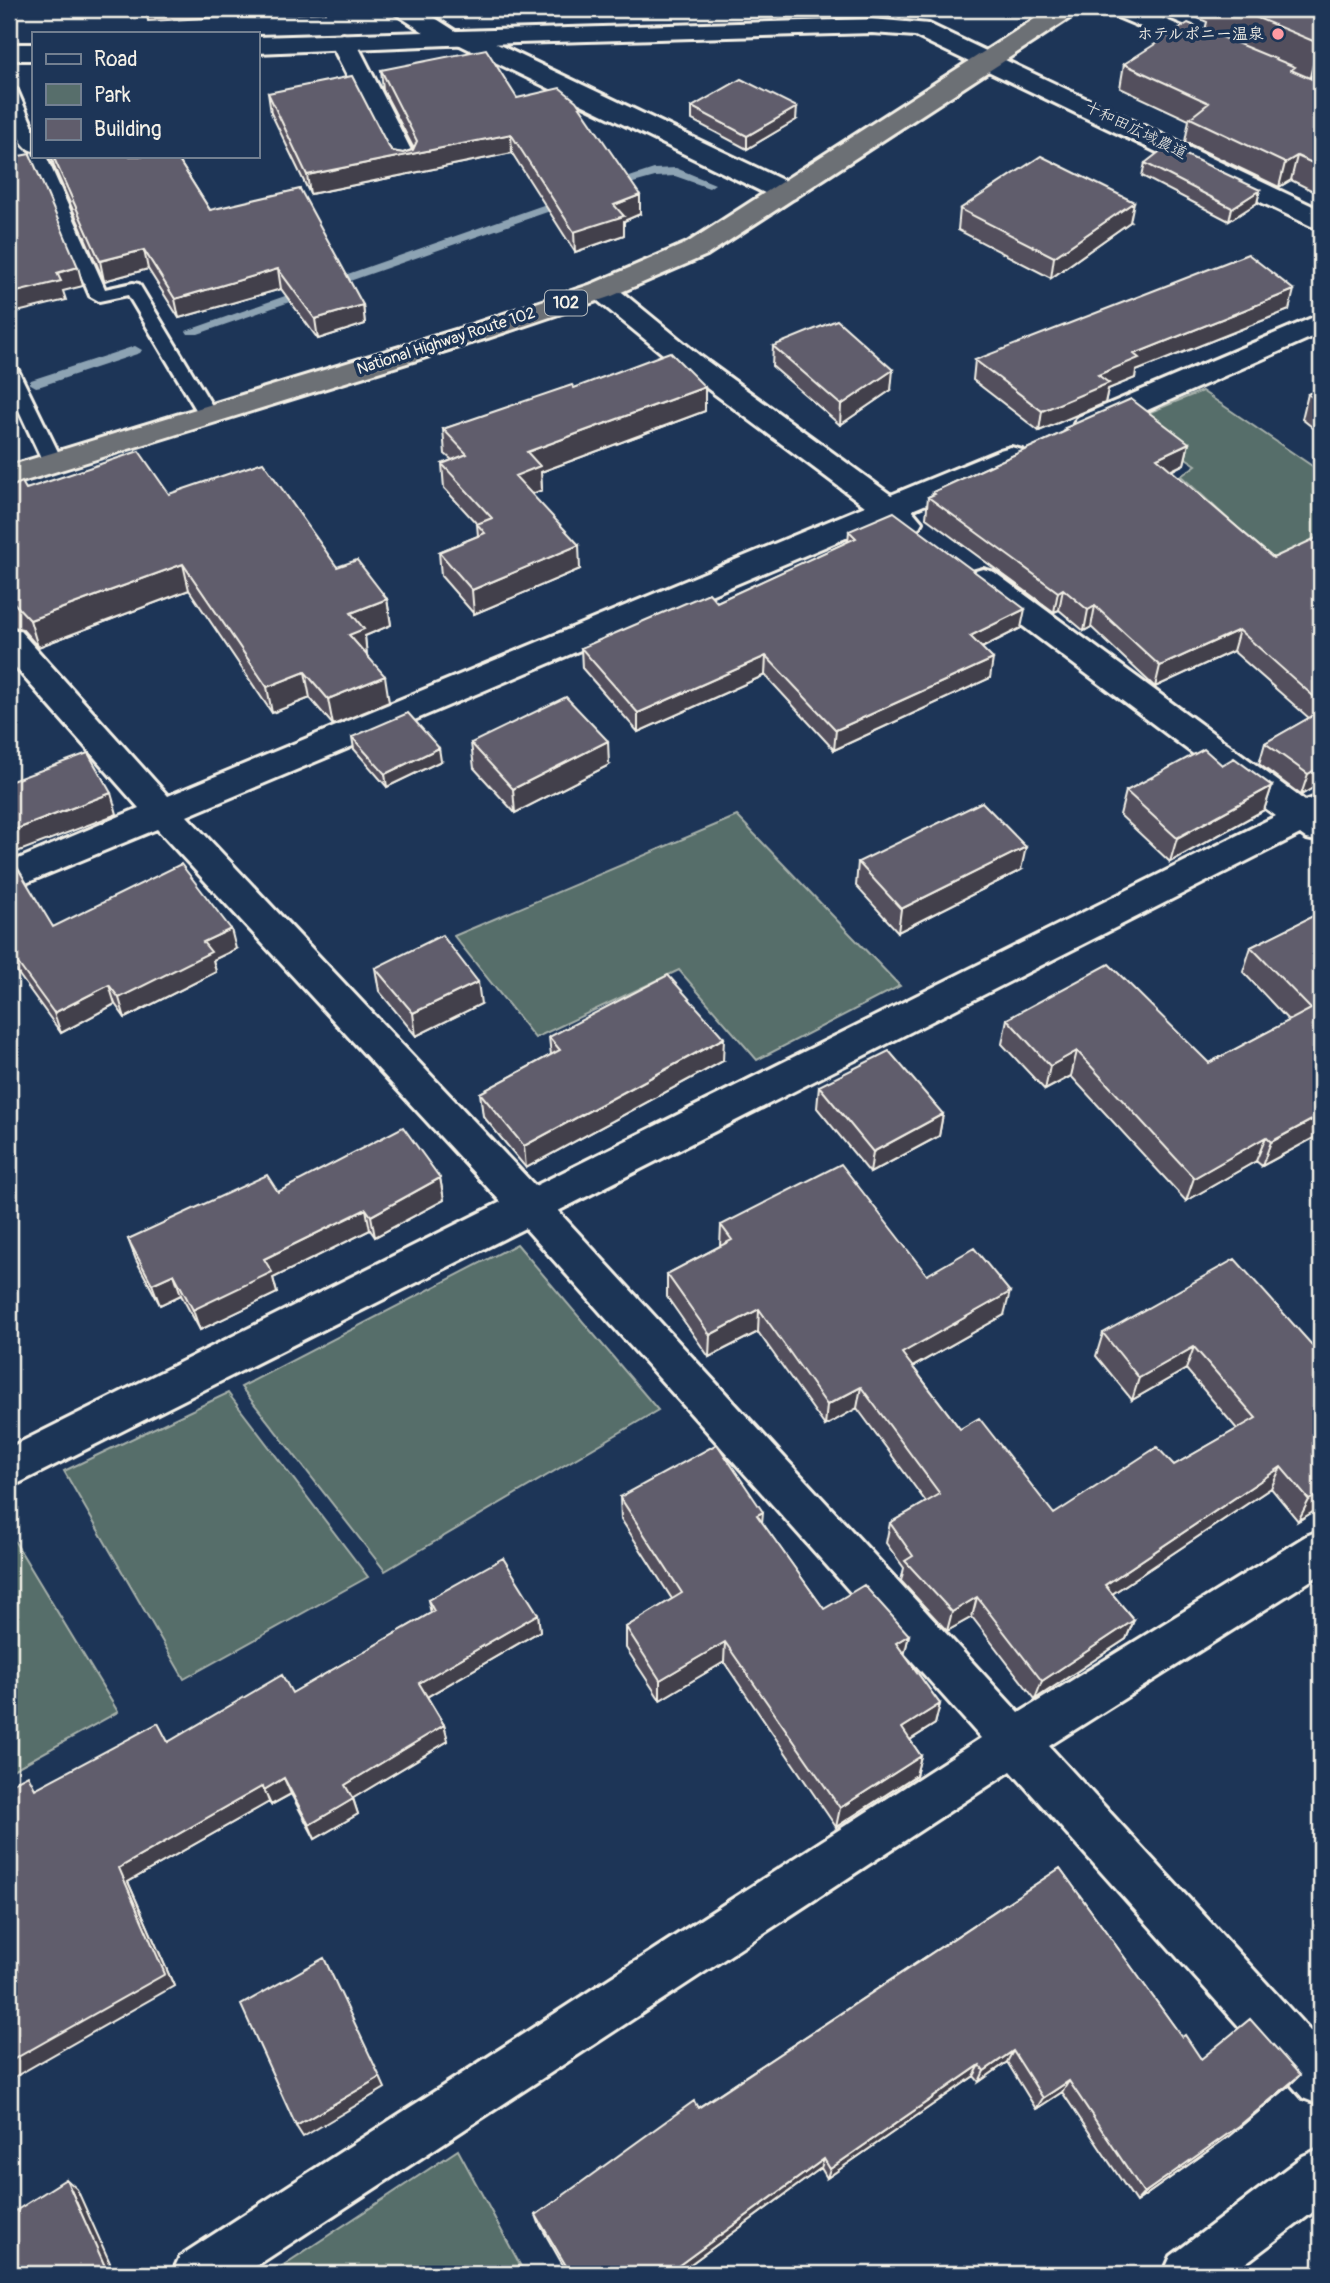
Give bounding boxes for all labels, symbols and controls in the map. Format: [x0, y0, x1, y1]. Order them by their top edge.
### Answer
place label: ホテルポニー温泉 [1137, 24, 1264, 44]
marker: ホテルポニー温泉 [1270, 26, 1286, 42]
legend [32, 32, 259, 158]
text: Road [94, 46, 138, 73]
text: Park [94, 82, 131, 109]
street label: 十和田広域農道 [1081, 96, 1191, 164]
text: Building [94, 116, 161, 143]
road number: 102 [545, 290, 587, 316]
street label: National Highway Route 102 [354, 303, 538, 379]

